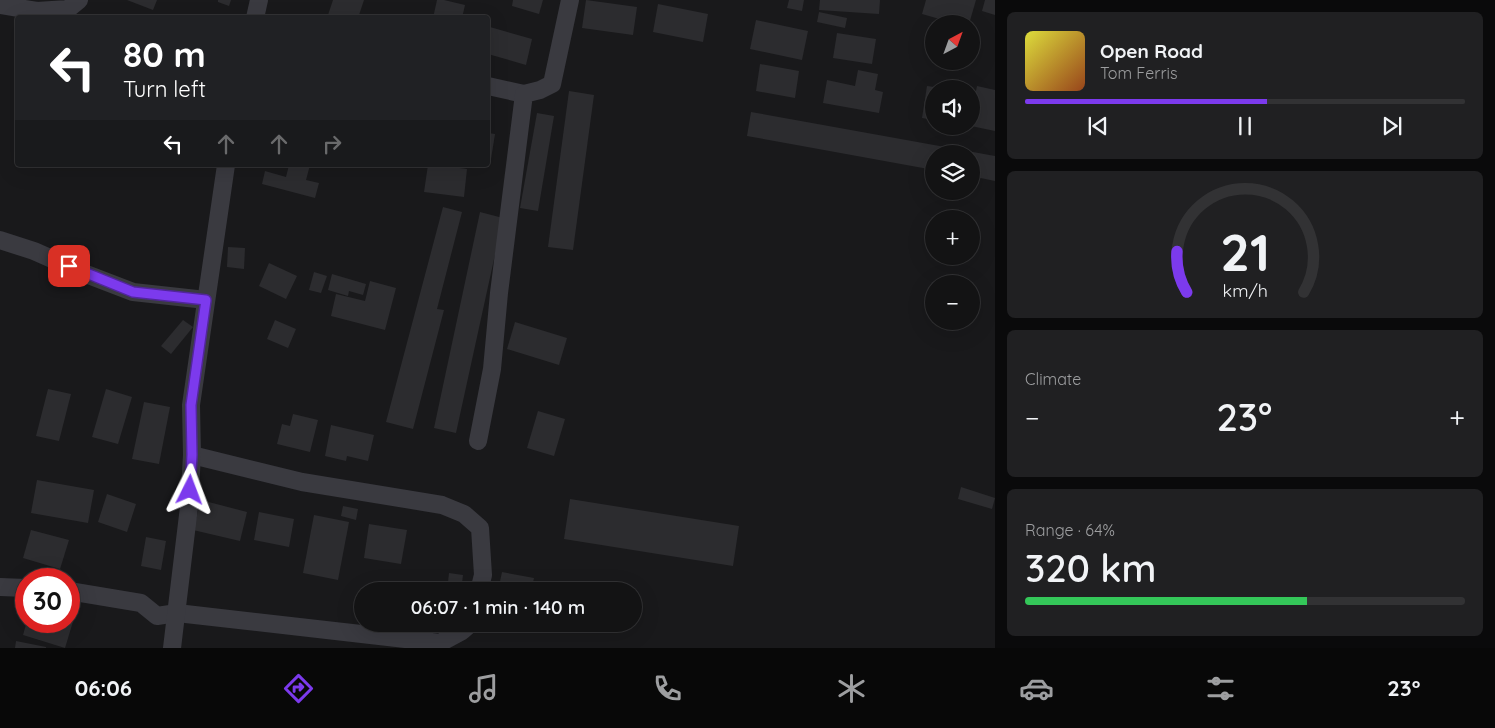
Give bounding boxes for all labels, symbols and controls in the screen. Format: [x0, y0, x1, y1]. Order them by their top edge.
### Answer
north arrow [925, 15, 980, 70]
map controls [925, 15, 980, 330]
text: 80 m [123, 32, 206, 76]
icon: left [40, 35, 105, 100]
text: Open Road [1100, 39, 1203, 63]
text: Tom Ferris [1100, 63, 1177, 83]
text: Turn left [123, 75, 206, 103]
button: sound [925, 80, 980, 135]
icon: previous [1084, 112, 1112, 140]
icon: pause [1231, 112, 1259, 140]
icon: next [1378, 112, 1406, 140]
icon: left [159, 130, 187, 158]
icon: ahead [212, 130, 240, 158]
icon: ahead [265, 130, 293, 158]
icon: right [318, 130, 346, 158]
button: layers [925, 145, 980, 200]
button: + [925, 210, 980, 265]
text: 21 [1220, 219, 1270, 284]
pin [48, 245, 90, 287]
icon: arrive [55, 252, 83, 280]
button: − [925, 275, 980, 330]
text: km/h [1222, 279, 1268, 301]
text: Climate [1025, 369, 1081, 389]
text: 23° [1216, 393, 1272, 441]
text: − [1025, 400, 1040, 435]
text: + [1449, 400, 1465, 435]
position arrow [163, 463, 215, 515]
text: Range · 64% [1025, 520, 1115, 540]
text: 320 km [1025, 544, 1156, 592]
speed limit sign: 30 [15, 568, 80, 633]
text: 06:07 · 1 min · 140 m [411, 595, 585, 619]
icon: directions [281, 671, 316, 706]
icon: music [466, 671, 501, 706]
icon: phone [650, 671, 685, 706]
icon: climate [834, 671, 869, 706]
icon: car [1019, 671, 1054, 706]
icon: filters [1203, 671, 1238, 706]
text: 06:06 [75, 674, 132, 702]
text: 23° [1387, 674, 1420, 702]

